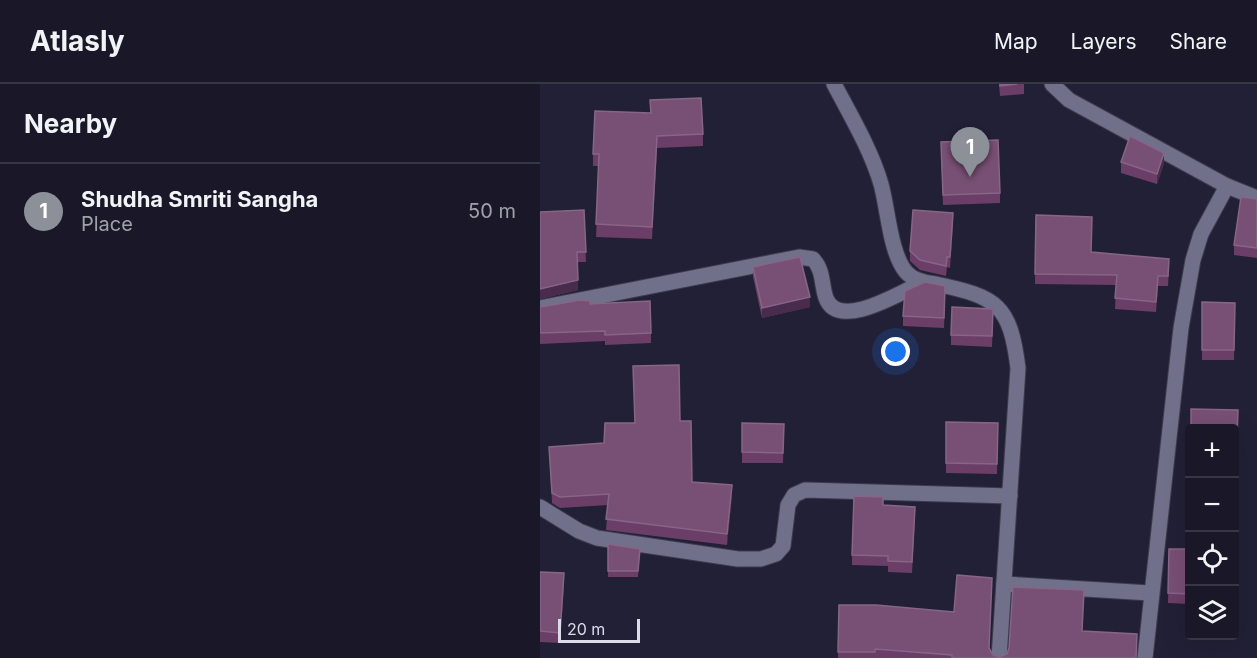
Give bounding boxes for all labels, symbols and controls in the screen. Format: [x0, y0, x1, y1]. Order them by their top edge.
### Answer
text: Atlasly [30, 24, 125, 58]
text: Map [994, 29, 1038, 54]
text: Layers [1071, 29, 1137, 54]
text: Share [1170, 29, 1227, 54]
text: Nearby [24, 108, 117, 139]
pin: 1 [950, 128, 990, 177]
text: Shudha Smriti Sangha [81, 186, 318, 212]
text: 1 [39, 199, 48, 223]
text: 50 m [468, 199, 516, 223]
text: Place [81, 212, 133, 236]
your location [881, 337, 910, 366]
map controls [1185, 424, 1239, 640]
button: + [1185, 424, 1239, 478]
button: − [1185, 478, 1239, 532]
button: locate [1185, 532, 1239, 586]
button: layers [1185, 586, 1239, 640]
scale bar [558, 616, 640, 644]
text: 20 m [567, 619, 605, 639]

